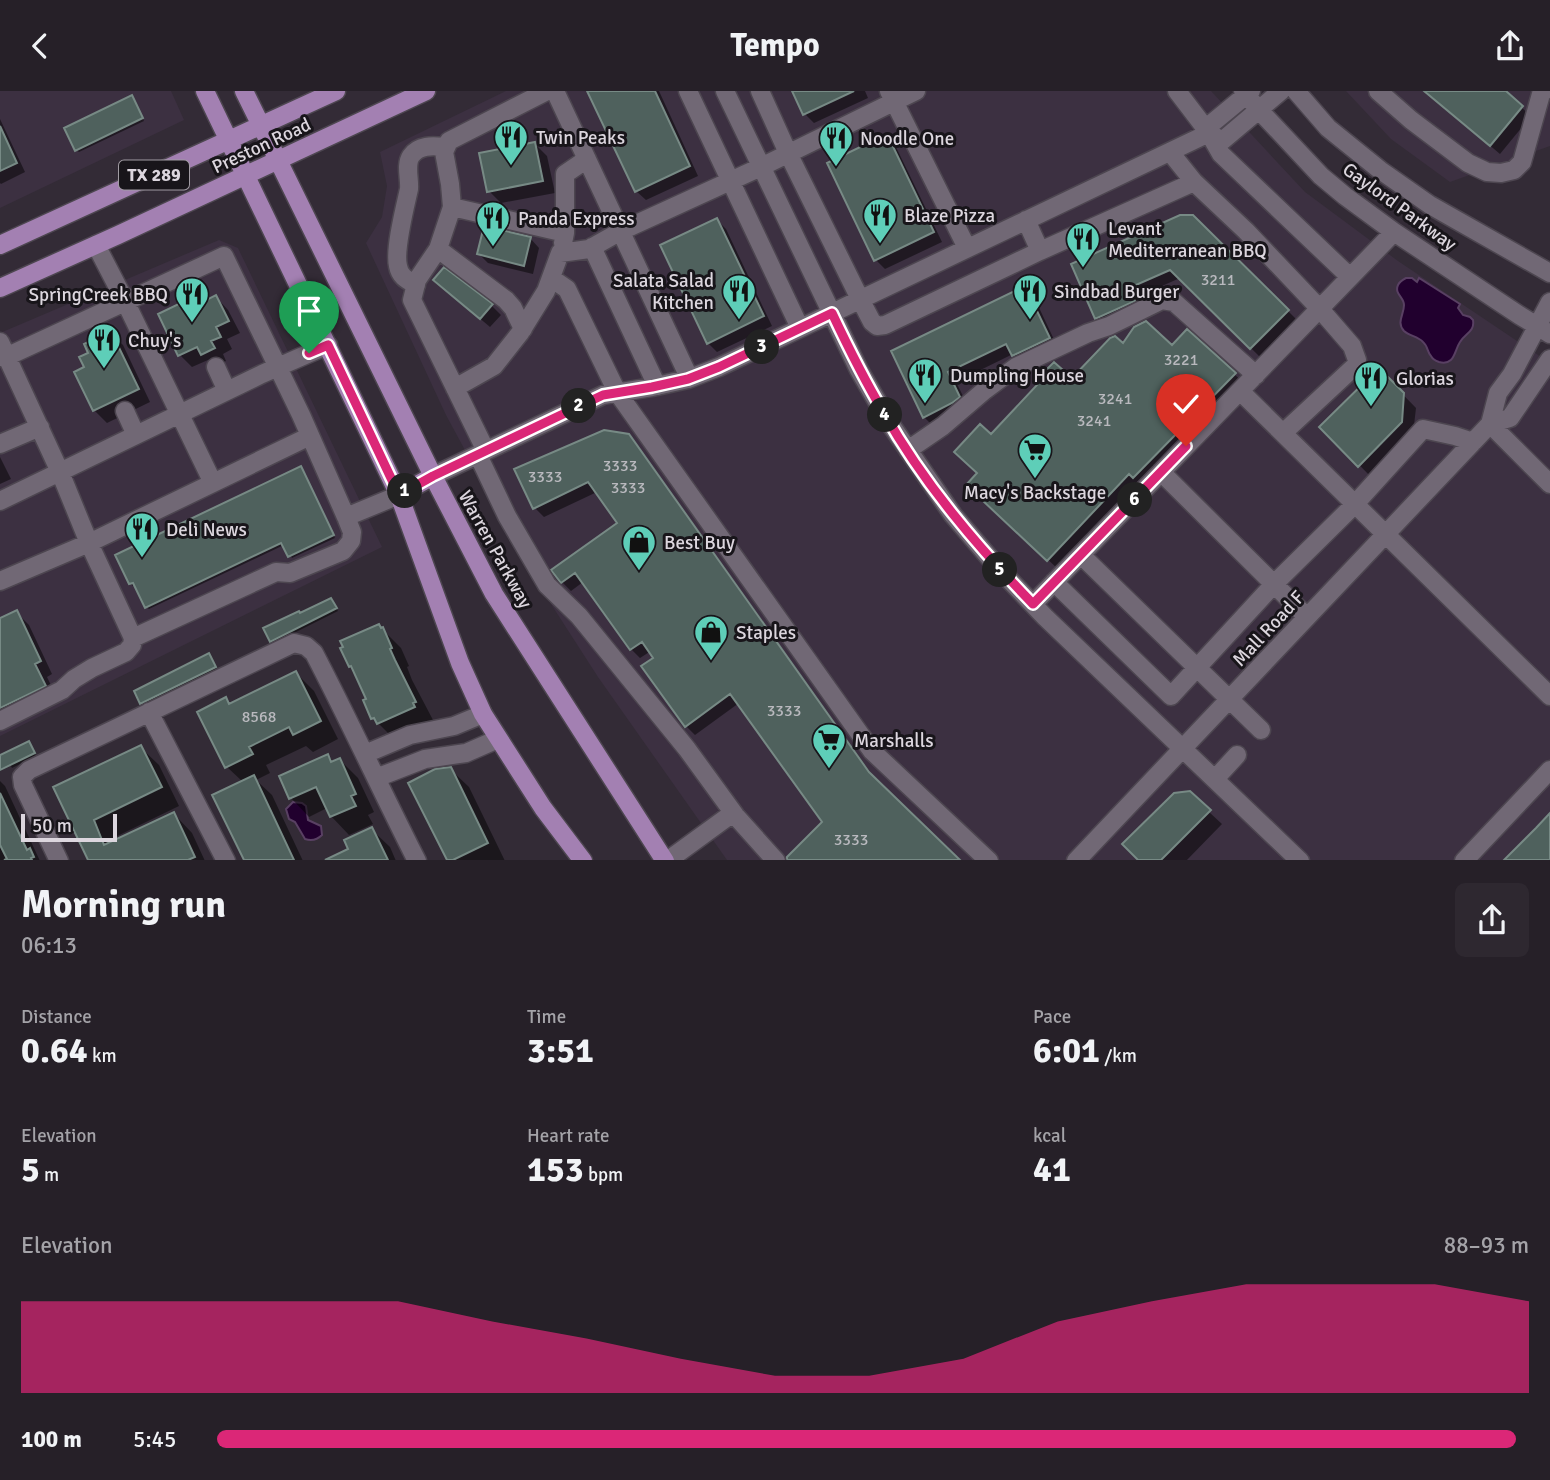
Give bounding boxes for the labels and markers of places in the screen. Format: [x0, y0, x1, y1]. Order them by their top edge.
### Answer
restaurant icon: Twin Peaks [492, 118, 530, 167]
restaurant icon: Noodle One [817, 119, 855, 168]
place label: Twin Peaks [536, 126, 625, 150]
place label: Noodle One [860, 127, 954, 151]
restaurant icon: Blaze Pizza [861, 196, 899, 245]
restaurant icon: Panda Express [474, 199, 512, 248]
place label: Blaze Pizza [904, 204, 995, 228]
place label: Panda Express [518, 207, 635, 231]
place label: Levant Mediterranean BBQ [1108, 217, 1267, 263]
restaurant icon: Levant Mediterranean BBQ [1064, 220, 1102, 269]
place label: Salata Salad Kitchen [613, 269, 714, 315]
restaurant icon: Salata Salad Kitchen [720, 272, 758, 321]
restaurant icon: Sindbad Burger [1011, 272, 1049, 321]
restaurant icon: SpringCreek BBQ [173, 275, 211, 324]
place label: Sindbad Burger [1054, 280, 1179, 304]
pin [279, 281, 339, 353]
place label: SpringCreek BBQ [28, 283, 168, 307]
restaurant icon: Chuy's [85, 321, 123, 370]
place label: Chuy's [128, 329, 181, 353]
pin: 3 [744, 329, 780, 365]
restaurant icon: Dumpling House [906, 356, 944, 405]
restaurant icon: Glorias [1352, 359, 1390, 408]
place label: Dumpling House [950, 364, 1084, 388]
place label: Glorias [1396, 367, 1454, 391]
pin [1156, 374, 1216, 446]
pin: 2 [562, 389, 596, 423]
pin: 4 [868, 397, 903, 433]
supermarket icon: Macy's Backstage [1016, 431, 1054, 480]
pin: 1 [388, 473, 422, 509]
place label: Macy's Backstage [964, 481, 1106, 505]
pin: 6 [1118, 483, 1152, 517]
restaurant icon: Deli News [123, 510, 161, 559]
place label: Deli News [166, 518, 247, 542]
shop icon: Best Buy [620, 523, 658, 572]
place label: Best Buy [664, 531, 735, 555]
pin: 5 [982, 553, 1018, 587]
shop icon: Staples [692, 613, 730, 662]
place label: Staples [736, 621, 796, 645]
supermarket icon: Marshalls [810, 721, 848, 770]
place label: Marshalls [854, 729, 934, 753]

